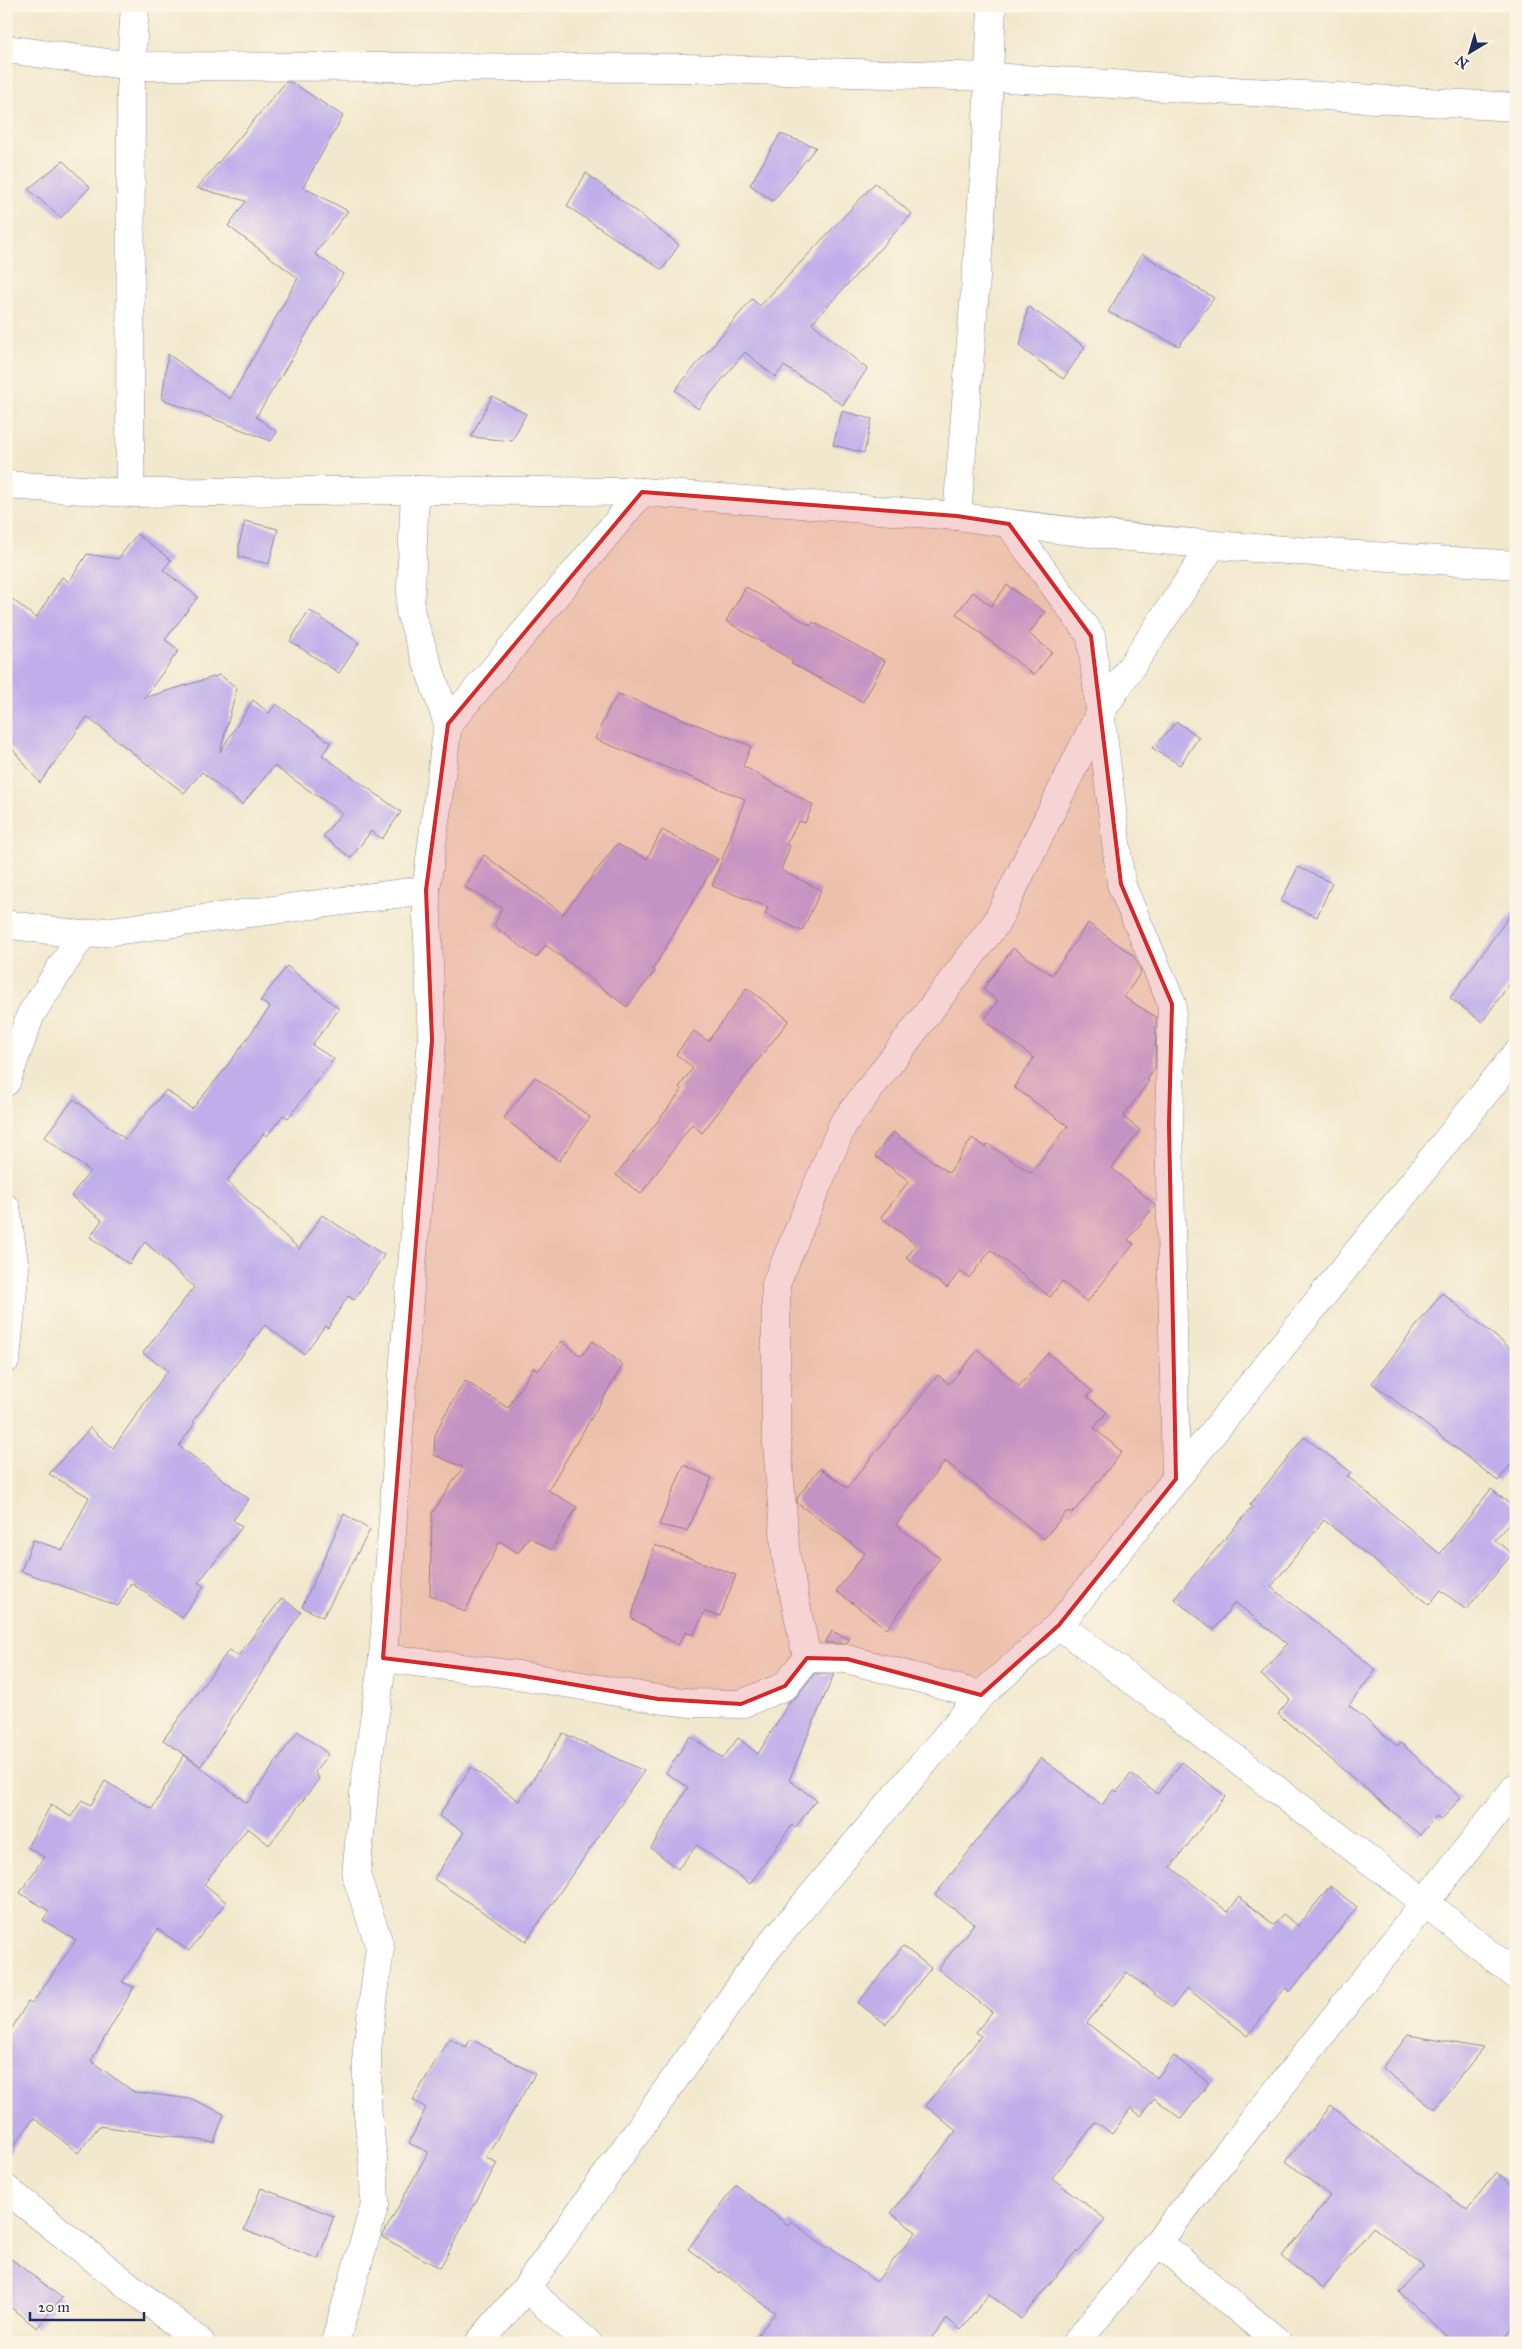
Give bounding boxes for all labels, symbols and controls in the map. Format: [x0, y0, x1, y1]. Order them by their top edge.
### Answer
north arrow [1444, 28, 1494, 78]
text: N [1452, 51, 1472, 72]
scale bar [30, 2289, 144, 2321]
text: 20 m [38, 2298, 70, 2316]

